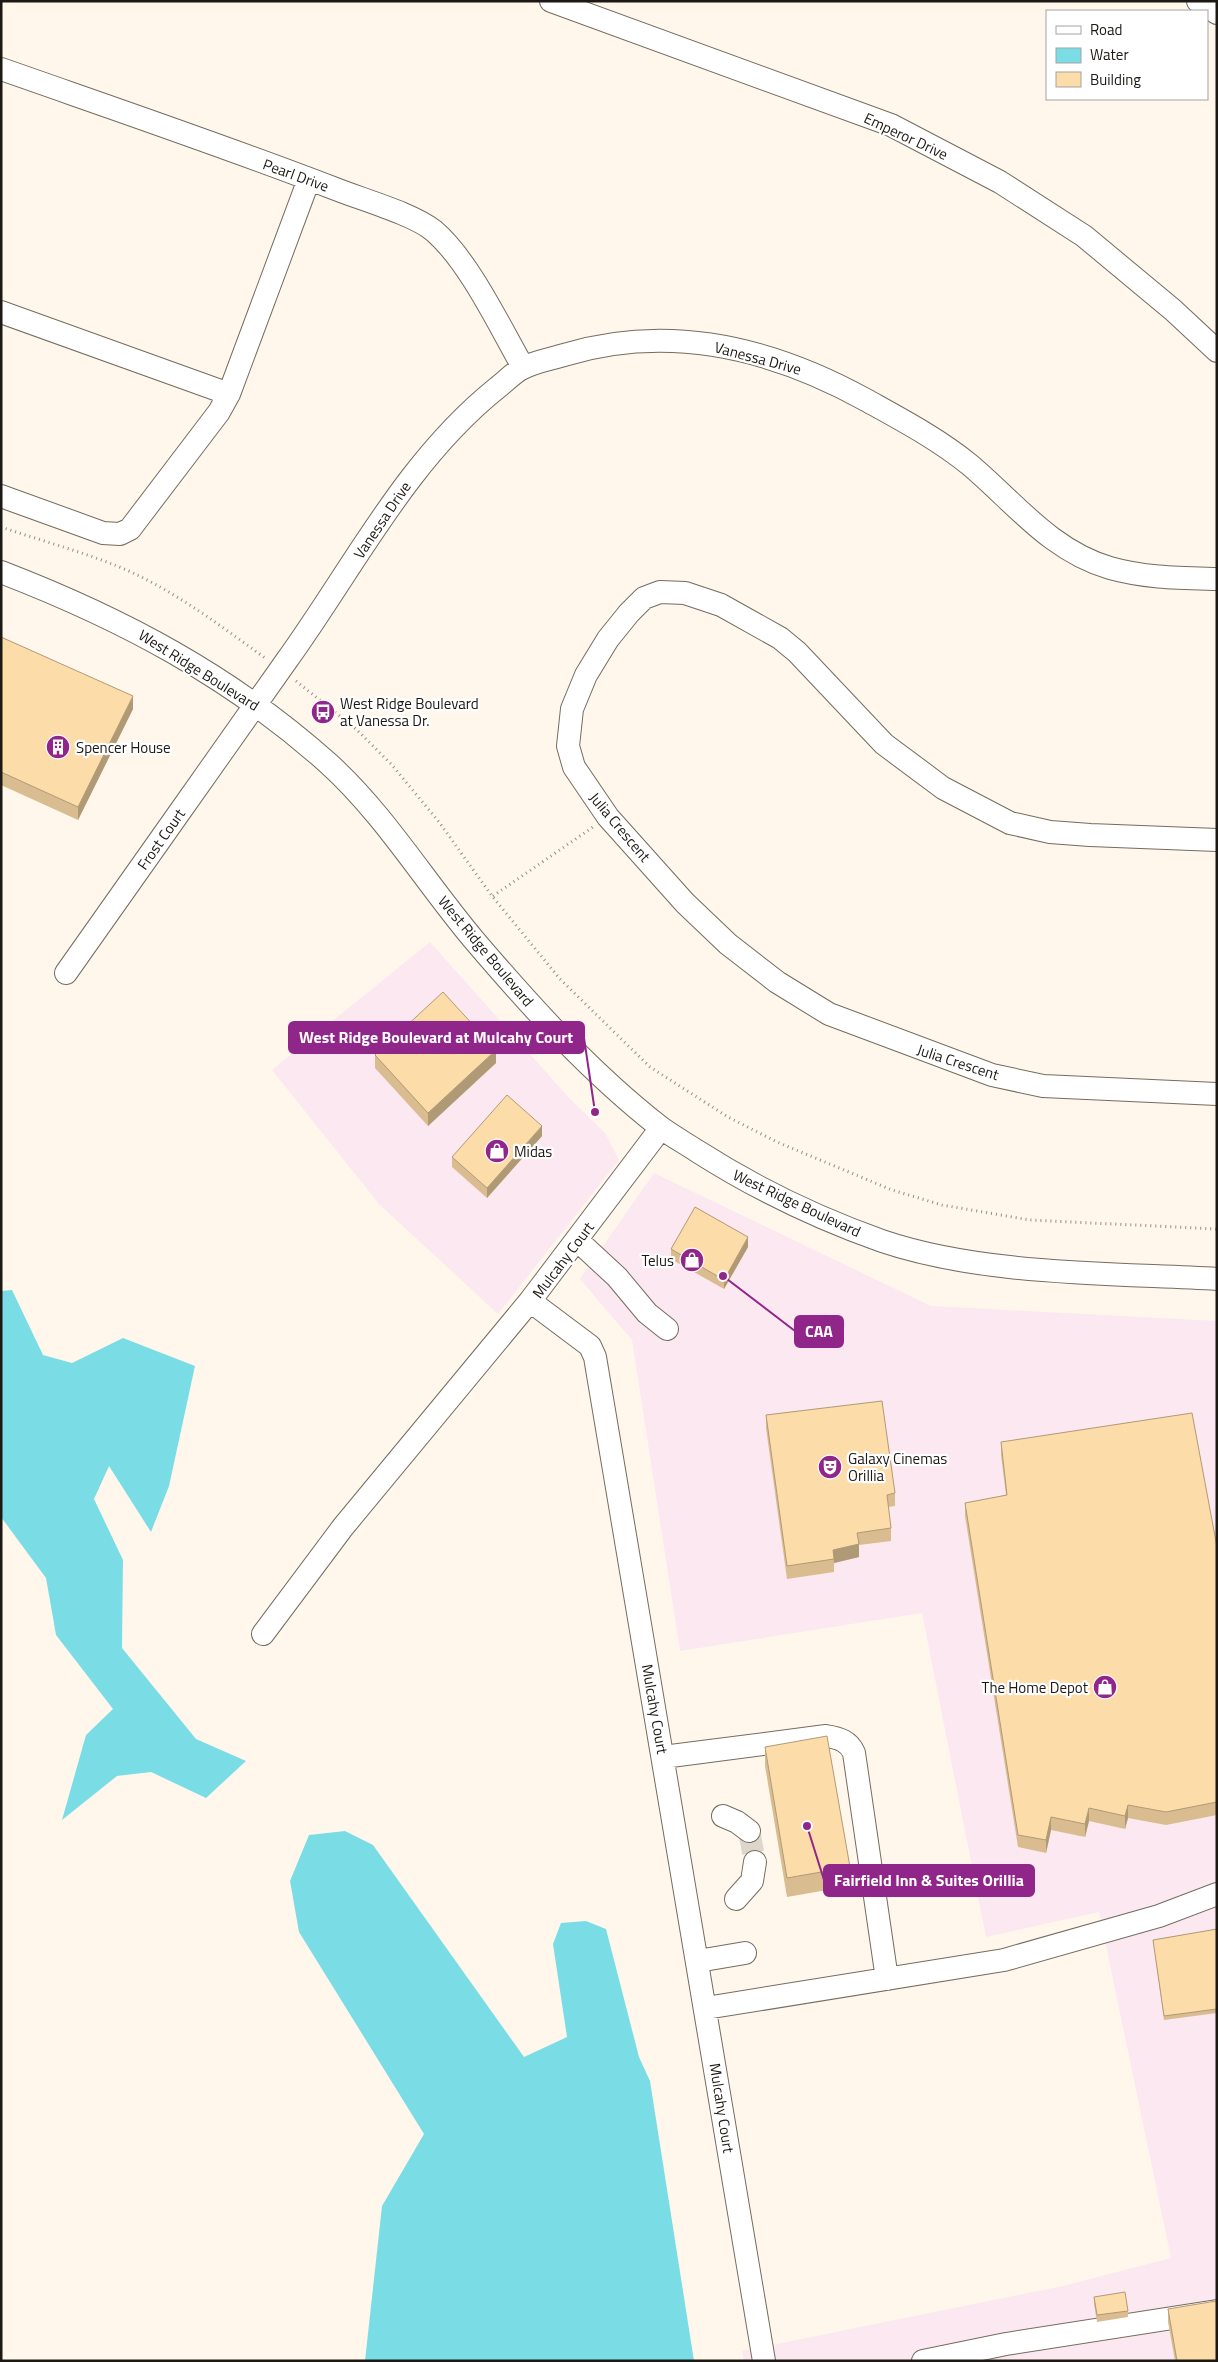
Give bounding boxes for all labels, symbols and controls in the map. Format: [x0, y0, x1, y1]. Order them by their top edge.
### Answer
legend [1046, 10, 1208, 100]
text: Road [1090, 18, 1122, 41]
text: Water [1090, 43, 1129, 66]
text: Building [1090, 68, 1141, 91]
street label: Emperor Drive [860, 106, 952, 166]
street label: Pearl Drive [260, 152, 332, 198]
street label: Vanessa Drive [712, 335, 804, 381]
street label: Vanessa Drive [348, 477, 416, 563]
street label: West Ridge Boulevard [134, 623, 264, 717]
place label: West Ridge Boulevard at Vanessa Dr. [340, 692, 479, 732]
bus stop icon: West Ridge Boulevard at Vanessa Dr. [310, 699, 336, 725]
building icon: Spencer House [45, 734, 71, 760]
place label: Spencer House [76, 736, 171, 759]
street label: Julia Crescent [584, 787, 657, 867]
street label: Frost Court [131, 803, 191, 874]
street label: West Ridge Boulevard [433, 890, 539, 1012]
callout: West Ridge Boulevard at Mulcahy Court [289, 1022, 584, 1053]
text: West Ridge Boulevard at Mulcahy Court [299, 1025, 573, 1049]
street label: Julia Crescent [914, 1038, 1003, 1086]
shop icon: Midas [484, 1138, 510, 1164]
place label: Midas [514, 1140, 552, 1163]
street label: West Ridge Boulevard [729, 1163, 865, 1243]
street label: Mulcahy Court [526, 1216, 600, 1303]
shop icon: Telus [679, 1247, 705, 1273]
place label: Telus [641, 1249, 674, 1272]
callout: CAA [795, 1316, 843, 1347]
text: CAA [805, 1319, 833, 1343]
place label: Galaxy Cinemas Orillia [848, 1447, 947, 1487]
theatre icon: Galaxy Cinemas Orillia [817, 1454, 843, 1480]
street label: Mulcahy Court [636, 1662, 674, 1756]
shop icon: The Home Depot [1092, 1674, 1118, 1700]
place label: The Home Depot [982, 1676, 1089, 1699]
callout: Fairfield Inn & Suites Orillia [824, 1865, 1034, 1896]
text: Fairfield Inn & Suites Orillia [834, 1868, 1024, 1892]
street label: Mulcahy Court [704, 2061, 741, 2155]

